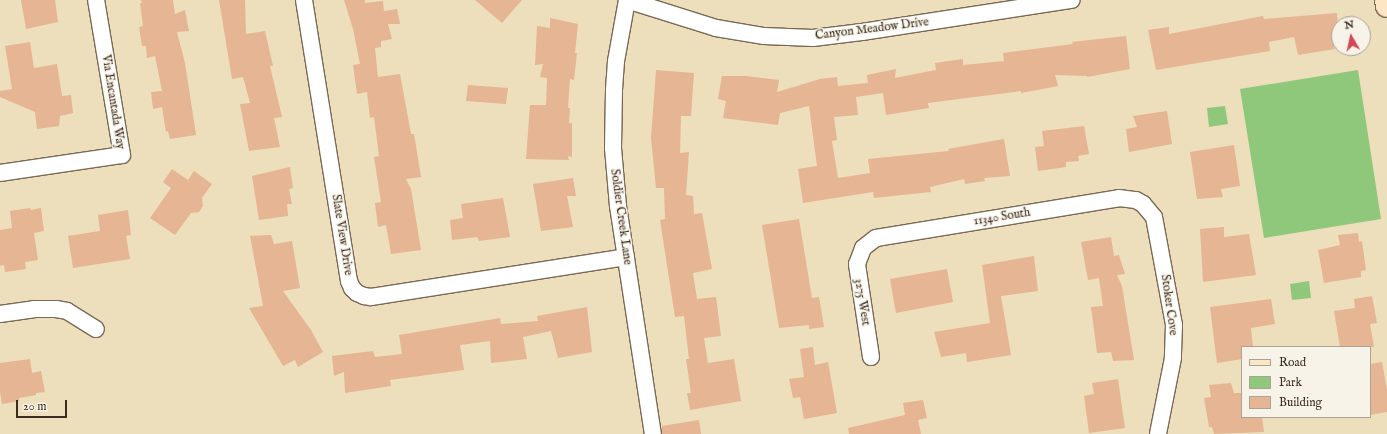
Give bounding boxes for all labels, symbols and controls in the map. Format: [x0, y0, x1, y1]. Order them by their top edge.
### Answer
street label: Canyon Meadow Drive [814, 15, 930, 43]
north arrow [1331, 16, 1371, 56]
text: N [1343, 17, 1355, 33]
street label: Via Encantada Way [98, 54, 128, 150]
street label: Soldier Creek Lane [607, 168, 635, 266]
street label: Slate View Drive [328, 193, 356, 277]
street label: 11340 South [973, 205, 1031, 229]
street label: Stoker Cove [1158, 274, 1180, 336]
street label: 3275 West [851, 278, 873, 326]
legend [1241, 346, 1371, 418]
text: Road [1279, 355, 1306, 370]
text: Park [1279, 375, 1302, 390]
scale bar [18, 392, 69, 418]
text: Building [1279, 395, 1322, 410]
text: 20 m [23, 399, 46, 414]

